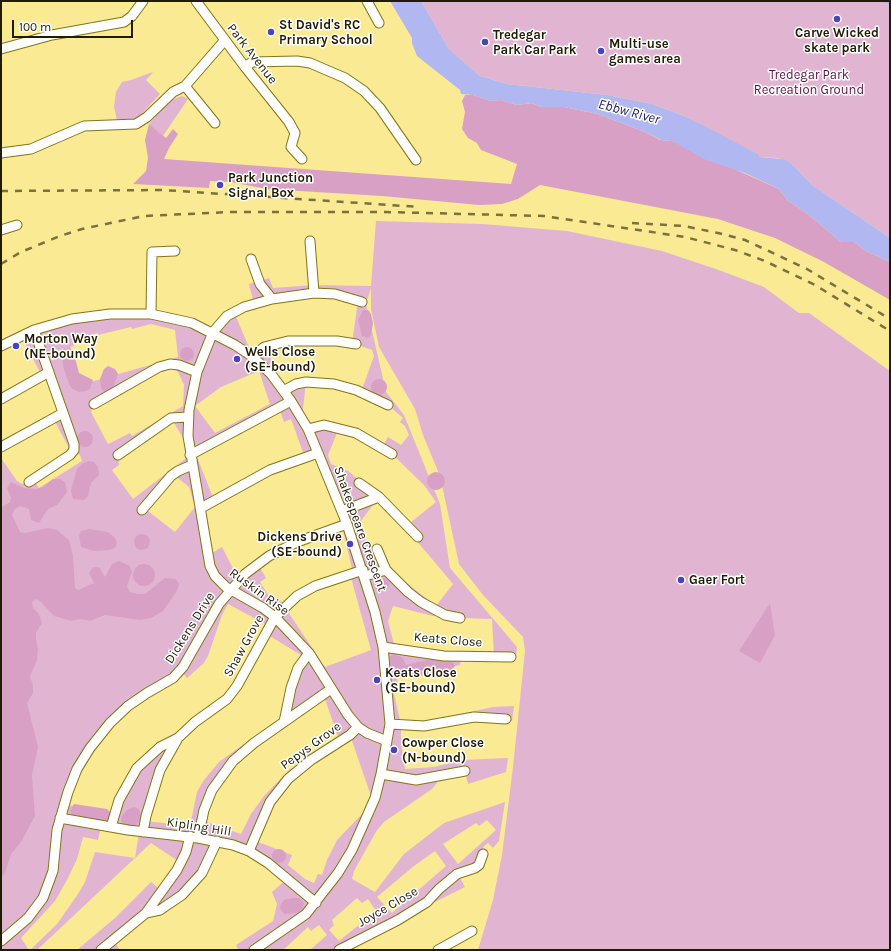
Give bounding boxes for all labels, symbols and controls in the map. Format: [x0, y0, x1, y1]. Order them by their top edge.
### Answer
scale bar [14, 12, 135, 38]
marker: Carve Wicked skate park [832, 14, 842, 24]
place label: St David's RC Primary School [279, 17, 373, 48]
text: 100 m [19, 20, 51, 34]
street label: Park Avenue [224, 21, 280, 87]
place label: Carve Wicked skate park [795, 25, 879, 56]
marker: St David's RC Primary School [266, 27, 276, 37]
place label: Tredegar Park Car Park [493, 27, 576, 58]
place label: Multi-use games area [609, 36, 681, 67]
marker: Tredegar Park Car Park [480, 37, 490, 47]
marker: Multi-use games area [596, 46, 606, 56]
park label: Tredegar Park Recreation Ground [754, 67, 864, 98]
water label: Ebbw River [596, 96, 662, 128]
place label: Park Junction Signal Box [228, 170, 313, 201]
marker: Park Junction Signal Box [215, 180, 225, 190]
place label: Morton Way (NE-bound) [24, 331, 98, 362]
marker: Morton Way (NE-bound) [11, 341, 21, 351]
place label: Wells Close (SE-bound) [245, 344, 316, 375]
marker: Wells Close (SE-bound) [232, 354, 242, 364]
street label: Shakespeare Crescent [330, 464, 390, 594]
place label: Dickens Drive (SE-bound) [257, 529, 342, 560]
marker: Dickens Drive (SE-bound) [345, 539, 355, 549]
street label: Ruskin Rise [226, 565, 292, 619]
place label: Gaer Fort [689, 572, 745, 588]
marker: Gaer Fort [676, 575, 686, 585]
street label: Dickens Drive [162, 589, 218, 667]
street label: Shaw Grove [221, 612, 267, 680]
street label: Keats Close [413, 629, 483, 651]
place label: Keats Close (SE-bound) [385, 665, 457, 696]
marker: Keats Close (SE-bound) [372, 675, 382, 685]
street label: Pepys Grove [278, 719, 344, 773]
place label: Cowper Close (N-bound) [402, 735, 484, 766]
marker: Cowper Close (N-bound) [389, 745, 399, 755]
street label: Kipling Hill [166, 814, 232, 840]
street label: Joyce Close [355, 883, 421, 931]

